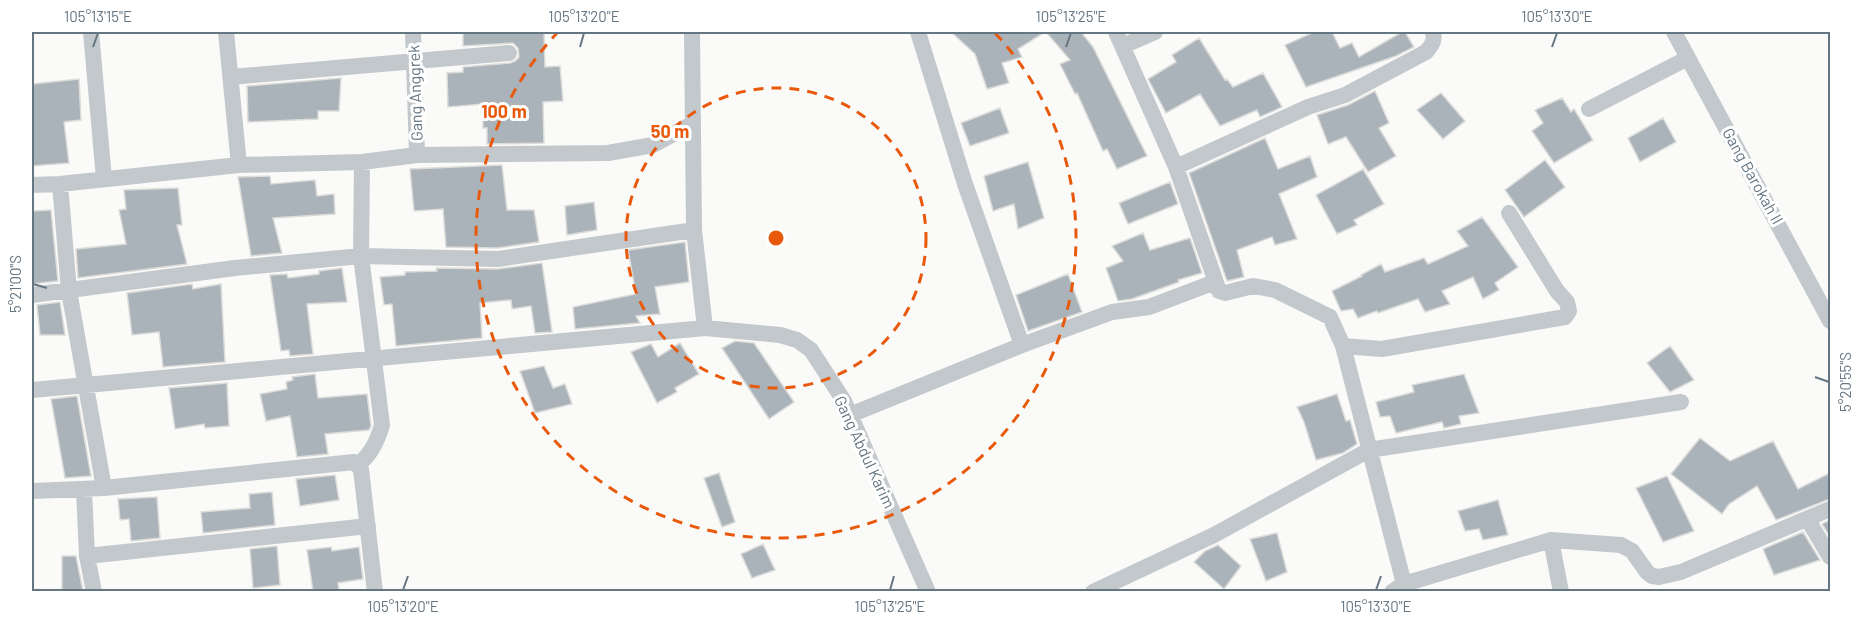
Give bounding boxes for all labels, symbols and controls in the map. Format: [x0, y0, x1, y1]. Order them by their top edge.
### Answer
text: 105°13'15"E [64, 7, 132, 25]
text: 105°13'20"E [548, 7, 620, 25]
text: 105°13'25"E [1036, 7, 1106, 25]
text: 105°13'30"E [1521, 7, 1593, 25]
street label: Gang Anggrek [403, 45, 426, 141]
text: 100 m [481, 100, 527, 122]
text: 50 m [651, 120, 689, 142]
street label: Gang Barokah II [1719, 124, 1788, 227]
centre of rings [766, 228, 786, 248]
text: 5°21'00"S [6, 255, 24, 313]
text: 5°20'55"S [1836, 352, 1854, 412]
street label: Gang Abdul Karim [831, 393, 900, 511]
text: 105°13'20"E [367, 597, 439, 615]
text: 105°13'25"E [855, 597, 925, 615]
text: 105°13'30"E [1340, 597, 1412, 615]

